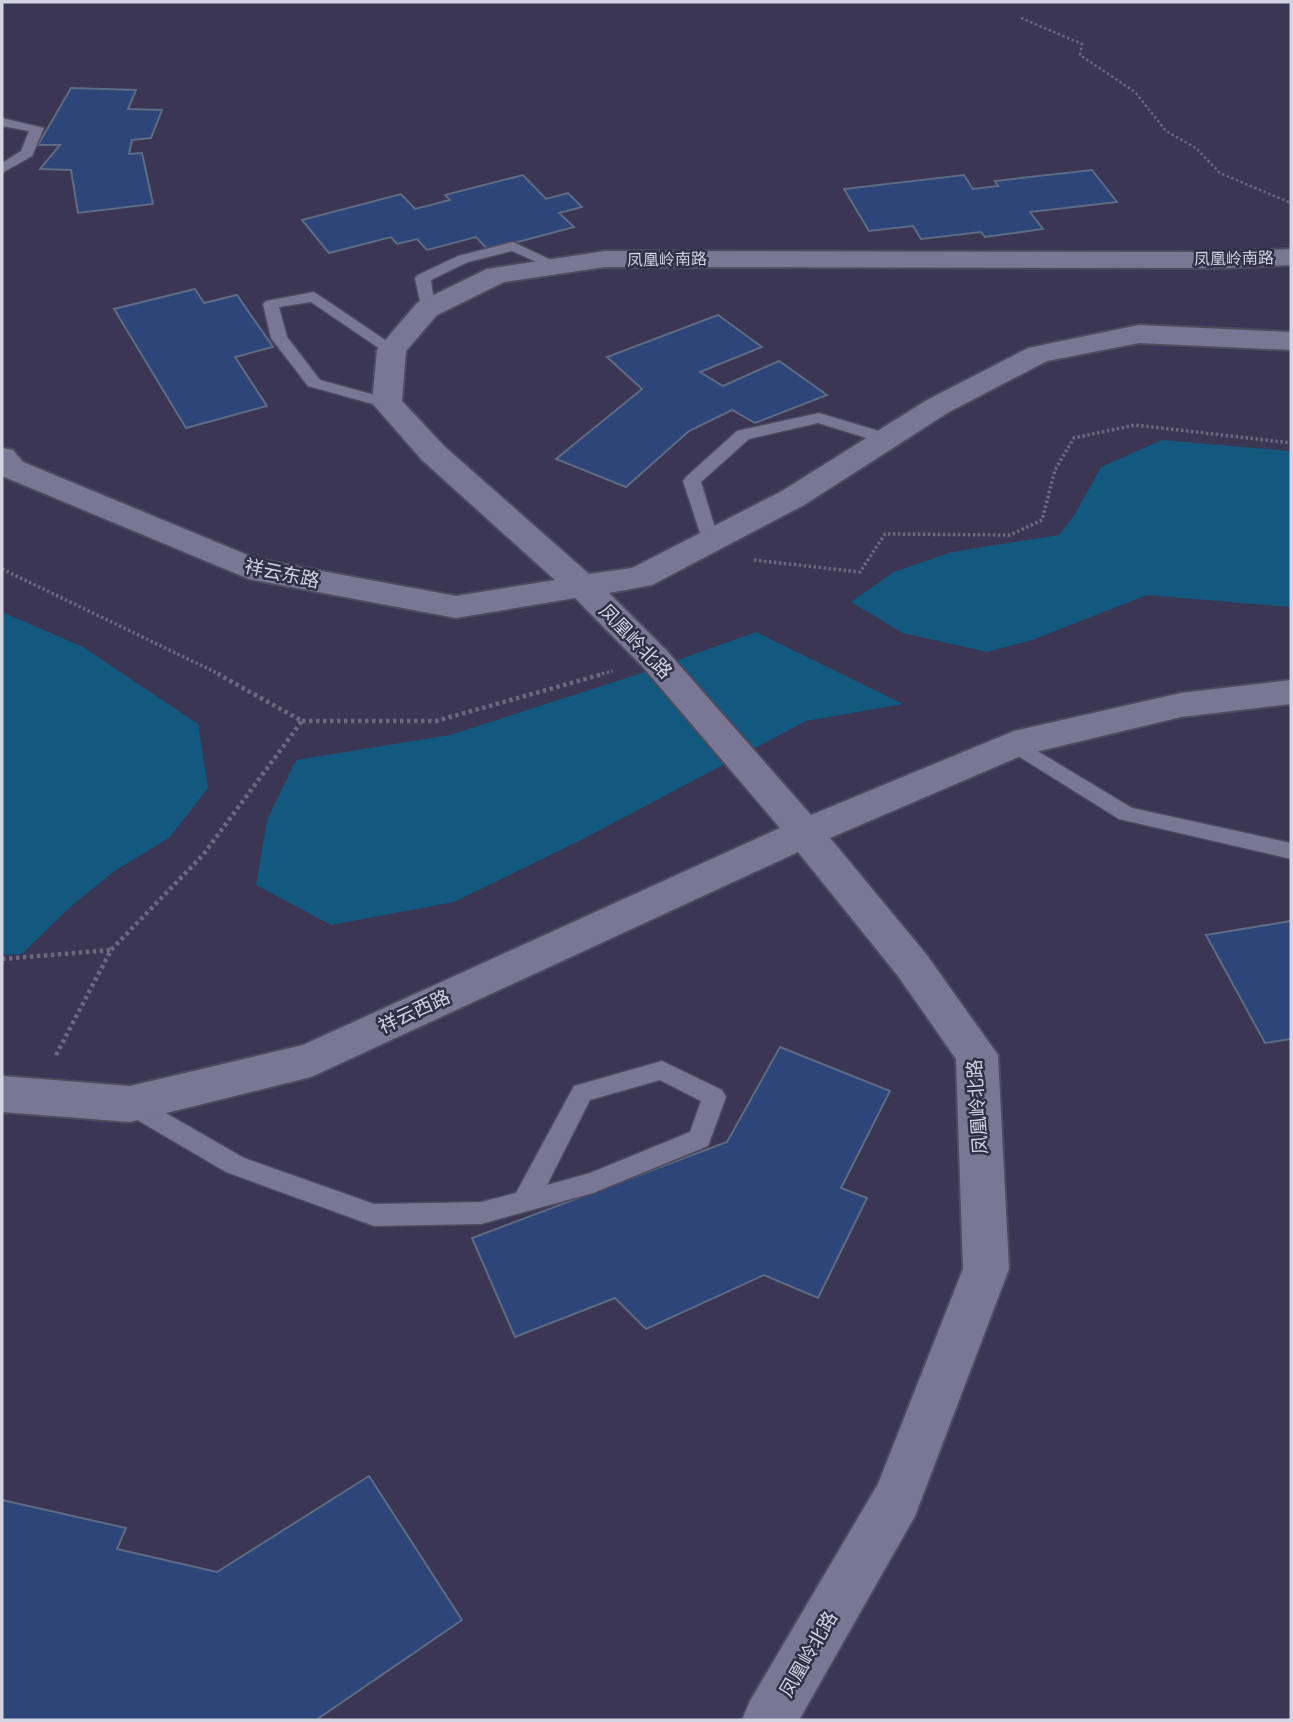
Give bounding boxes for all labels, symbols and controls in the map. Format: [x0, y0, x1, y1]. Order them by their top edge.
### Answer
street label: 凤凰岭南路 [1194, 247, 1274, 269]
street label: 凤凰岭南路 [627, 248, 707, 270]
street label: 祥云东路 [242, 553, 322, 593]
street label: 凤凰岭北路 [594, 598, 678, 684]
street label: 祥云西路 [374, 984, 454, 1038]
street label: 凤凰岭北路 [962, 1059, 992, 1155]
street label: 凤凰岭北路 [774, 1607, 842, 1701]

